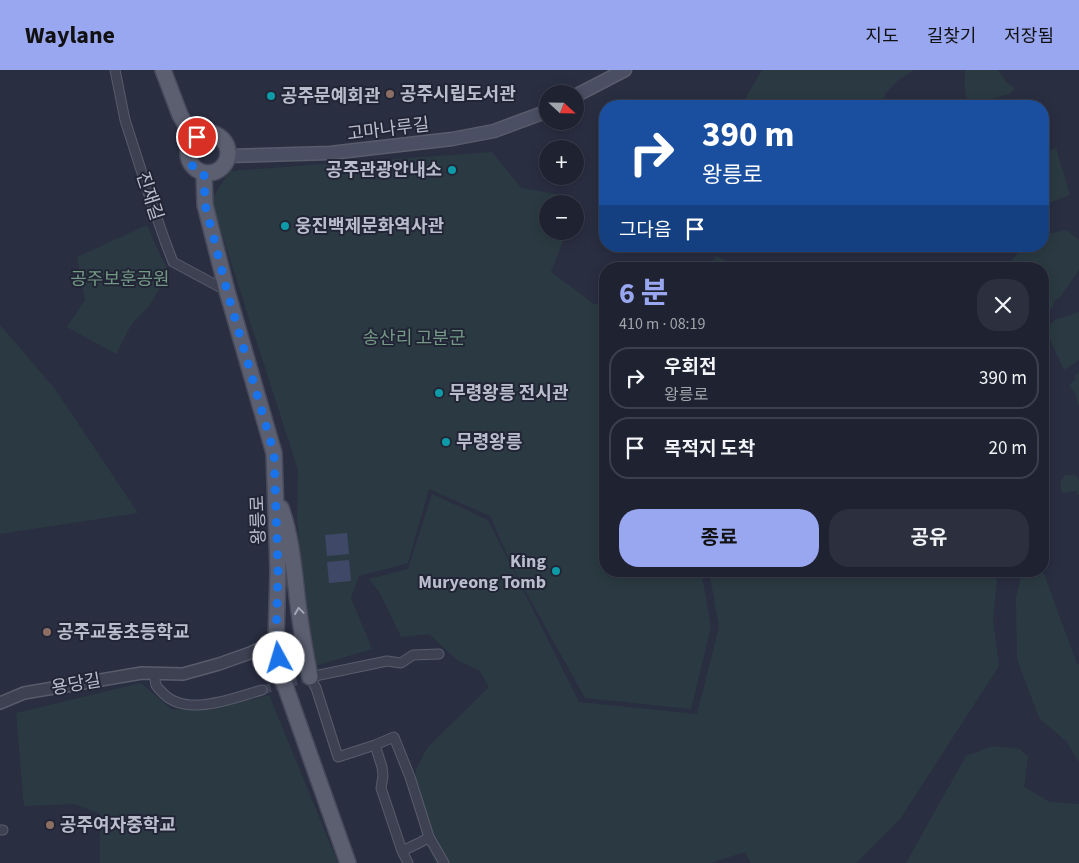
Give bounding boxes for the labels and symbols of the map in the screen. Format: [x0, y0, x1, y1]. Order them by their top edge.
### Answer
place label: 공주시립도서관 [400, 82, 516, 107]
place label: 공주문예회관 [281, 84, 381, 109]
north arrow [539, 85, 584, 130]
marker: 공주시립도서관 [384, 88, 396, 100]
marker: 공주문예회관 [265, 90, 277, 102]
street label: 고마나루길 [345, 112, 431, 147]
pin [176, 116, 218, 158]
place label: 공주관광안내소 [326, 158, 442, 183]
marker: 공주관광안내소 [446, 164, 458, 176]
street label: 진재길 [130, 169, 169, 224]
place label: 웅진백제문화역사관 [295, 214, 444, 239]
marker: 웅진백제문화역사관 [279, 220, 291, 232]
park label: 공주보훈공원 [70, 267, 170, 292]
park label: 송산리 고분군 [363, 326, 465, 351]
place label: 무령왕릉 전시관 [449, 381, 569, 406]
marker: 무령왕릉 전시관 [433, 387, 445, 399]
place label: 무령왕릉 [456, 430, 522, 455]
marker: 무령왕릉 [440, 436, 452, 448]
street label: 왕릉로 [245, 495, 272, 545]
place label: King Muryeong Tomb [418, 549, 546, 595]
marker: King Muryeong Tomb [550, 565, 562, 577]
one-way arrow [295, 607, 305, 615]
place label: 공주교동초등학교 [57, 620, 189, 645]
marker: 공주교동초등학교 [41, 626, 53, 638]
position arrow [252, 631, 304, 683]
street label: 용당길 [49, 668, 103, 701]
place label: 공주여자중학교 [60, 813, 176, 838]
marker: 공주여자중학교 [44, 819, 56, 831]

